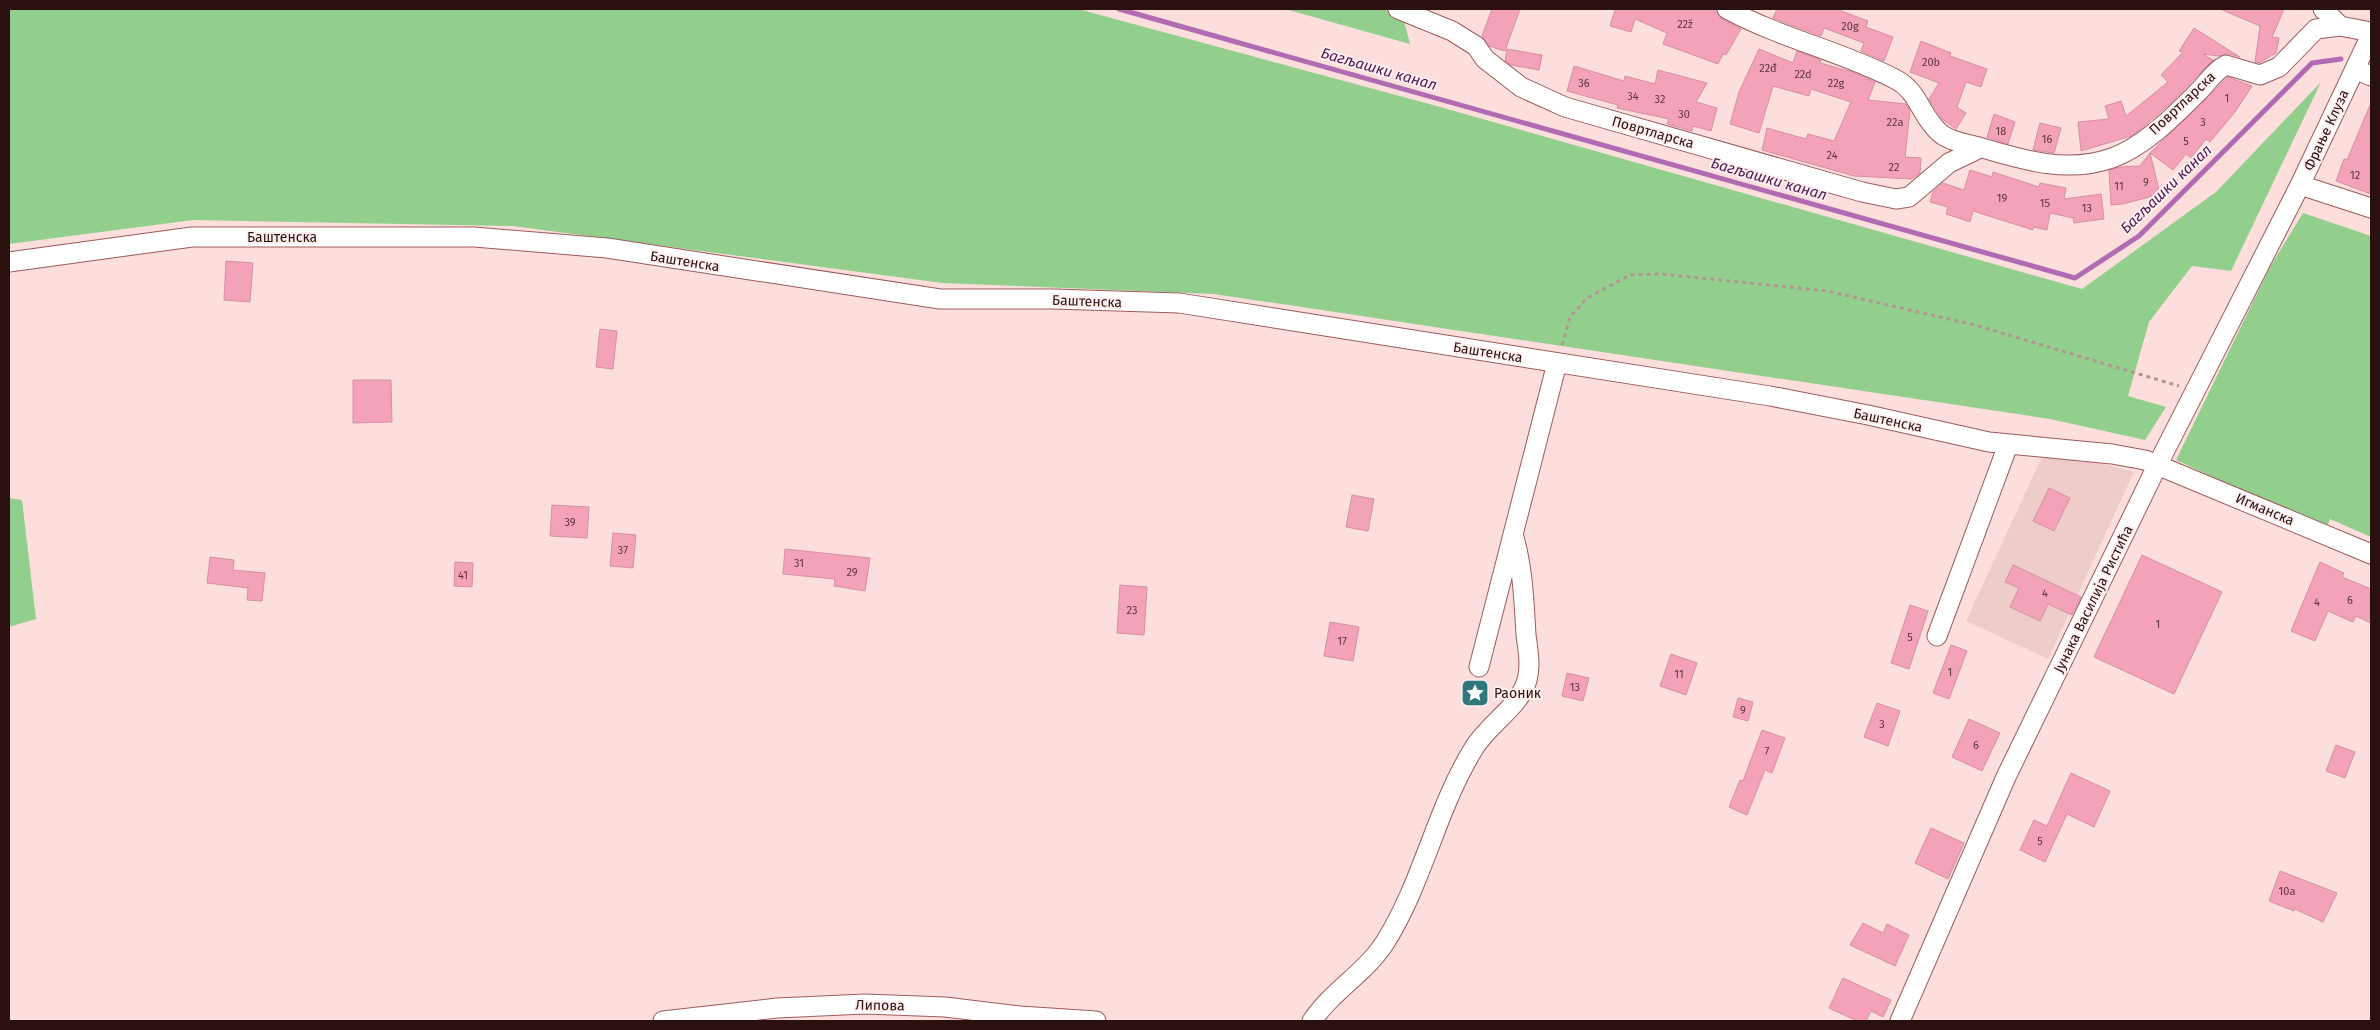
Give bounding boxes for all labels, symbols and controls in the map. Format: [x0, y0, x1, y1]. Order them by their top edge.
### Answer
house number: 22ž [1677, 18, 1693, 31]
house number: 20g [1841, 20, 1859, 33]
water label: Багљашки канал [1319, 44, 1439, 94]
house number: 20b [1922, 56, 1940, 69]
house number: 22đ [1759, 62, 1777, 75]
house number: 22d [1794, 68, 1812, 81]
street label: Повртларска [2146, 68, 2219, 138]
house number: 36 [1578, 77, 1590, 90]
house number: 22g [1828, 77, 1844, 90]
street label: Фрање Клуза [2300, 87, 2353, 173]
house number: 34 [1627, 90, 1639, 103]
house number: 1 [2225, 92, 2229, 105]
house number: 32 [1655, 93, 1665, 106]
house number: 30 [1678, 108, 1690, 121]
street label: Повртларска [1610, 113, 1696, 152]
house number: 22a [1887, 116, 1903, 129]
house number: 3 [2200, 116, 2206, 129]
house number: 18 [1996, 125, 2006, 138]
house number: 16 [2042, 133, 2052, 146]
house number: 5 [2183, 135, 2189, 148]
water label: Багљашки канал [2117, 141, 2215, 237]
house number: 24 [1827, 149, 1838, 162]
water label: Багљашки канал [1709, 154, 1829, 204]
house number: 22 [1889, 161, 1899, 174]
house number: 12 [2350, 169, 2360, 182]
house number: 9 [2143, 176, 2149, 189]
house number: 11 [2114, 180, 2124, 193]
house number: 19 [1997, 192, 2007, 205]
house number: 15 [2040, 197, 2051, 210]
house number: 13 [2082, 202, 2092, 215]
street label: Баштенска [247, 229, 317, 246]
street label: Баштенска [649, 248, 721, 275]
street label: Баштенска [1052, 292, 1122, 311]
street label: Баштенска [1452, 339, 1524, 366]
street label: Баштенска [1852, 405, 1924, 436]
street label: Игманска [2233, 490, 2297, 529]
house number: 39 [564, 516, 576, 529]
street label: Јунака Василија Ристића [2050, 523, 2137, 676]
house number: 37 [618, 544, 628, 557]
house number: 31 [794, 557, 804, 570]
house number: 29 [846, 566, 858, 579]
house number: 41 [458, 569, 468, 582]
house number: 4 [2042, 587, 2048, 600]
house number: 6 [2347, 594, 2353, 607]
house number: 4 [2314, 596, 2320, 609]
house number: 23 [1127, 604, 1137, 617]
house number: 1 [2156, 618, 2160, 631]
house number: 5 [1907, 631, 1913, 644]
house number: 17 [1337, 635, 1347, 648]
house number: 1 [1948, 666, 1952, 679]
house number: 11 [1674, 668, 1684, 681]
place icon: Раоник [1460, 678, 1490, 708]
house number: 13 [1570, 681, 1580, 694]
place label: Раоник [1494, 685, 1542, 702]
house number: 9 [1740, 704, 1746, 717]
house number: 3 [1879, 718, 1885, 731]
house number: 6 [1973, 739, 1979, 752]
house number: 7 [1765, 745, 1770, 758]
house number: 5 [2037, 835, 2043, 848]
house number: 10a [2279, 885, 2295, 898]
street label: Липова [855, 997, 905, 1014]

